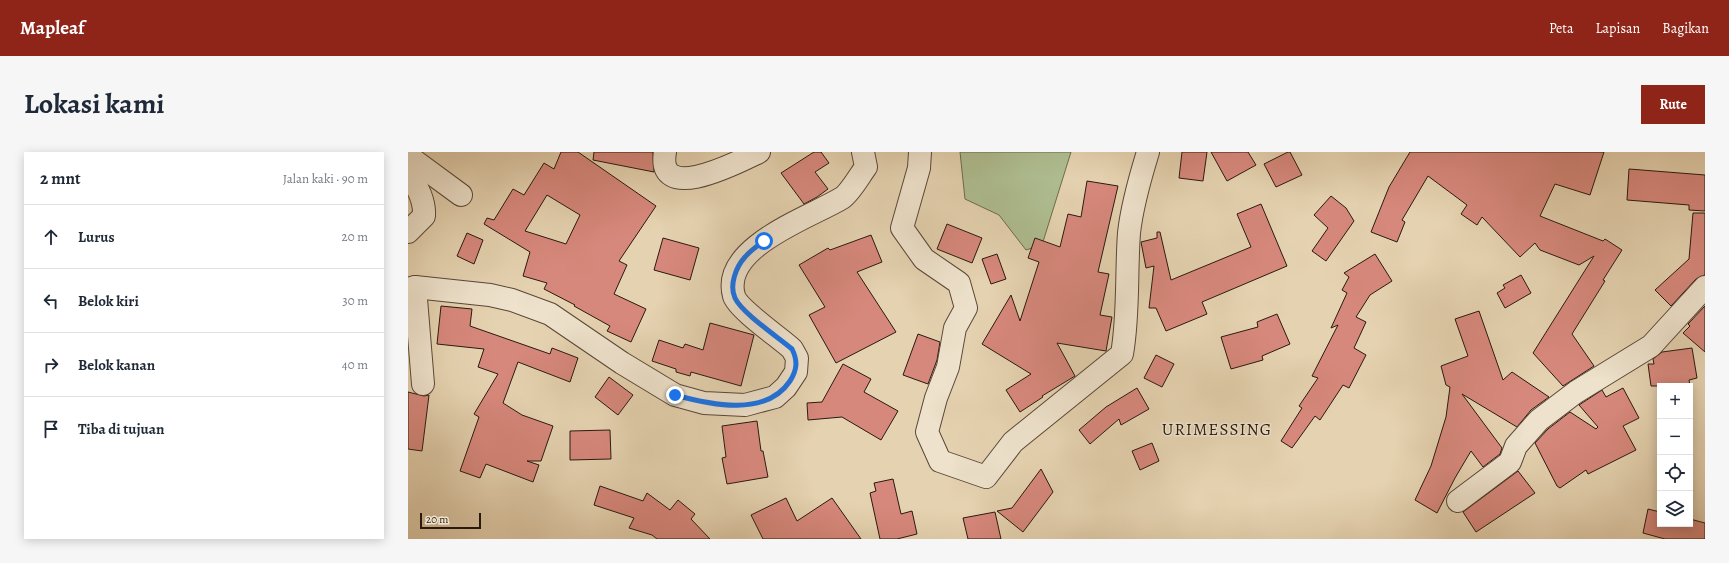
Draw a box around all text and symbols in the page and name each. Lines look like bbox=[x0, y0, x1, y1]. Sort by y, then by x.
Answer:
text: Mapleaf bbox=[20, 15, 85, 41]
text: Peta bbox=[1549, 19, 1573, 38]
text: Lapisan bbox=[1595, 19, 1640, 38]
text: Bagikan bbox=[1662, 19, 1709, 38]
text: Lokasi kami bbox=[24, 85, 165, 123]
button: Rute bbox=[1641, 85, 1705, 124]
text: 2 mnt bbox=[40, 167, 81, 190]
text: Jalan kaki · 90 m bbox=[283, 170, 368, 187]
icon: ahead bbox=[40, 226, 62, 248]
text: Lurus bbox=[78, 227, 115, 247]
text: 20 m bbox=[342, 228, 368, 245]
route start bbox=[755, 232, 773, 250]
icon: left bbox=[40, 290, 62, 312]
text: Belok kiri bbox=[78, 291, 139, 311]
text: 30 m bbox=[342, 292, 368, 309]
icon: right bbox=[40, 354, 62, 376]
text: Belok kanan bbox=[78, 355, 155, 375]
text: 40 m bbox=[342, 356, 368, 373]
map controls bbox=[1657, 383, 1693, 527]
button: + bbox=[1657, 383, 1693, 419]
route end bbox=[666, 386, 684, 404]
icon: arrive bbox=[40, 418, 62, 440]
district label: URIMESSING bbox=[1162, 418, 1272, 441]
text: Tiba di tujuan bbox=[78, 419, 164, 439]
button: − bbox=[1657, 419, 1693, 455]
button: locate bbox=[1657, 455, 1693, 491]
button: layers bbox=[1657, 491, 1693, 527]
scale bar bbox=[420, 511, 481, 530]
text: 20 m bbox=[426, 512, 448, 527]

